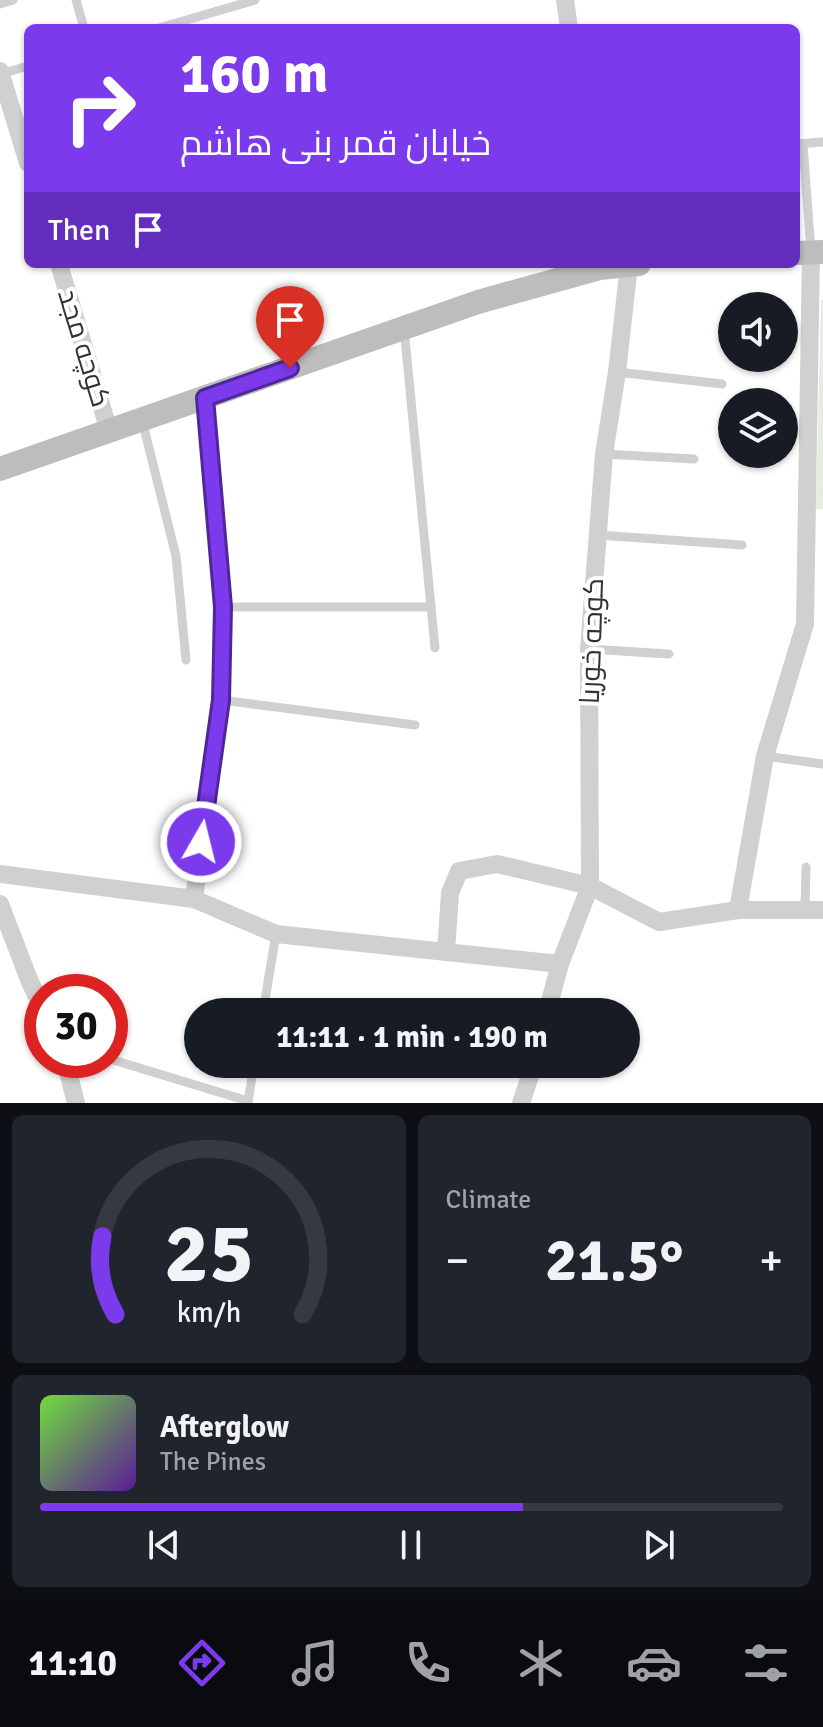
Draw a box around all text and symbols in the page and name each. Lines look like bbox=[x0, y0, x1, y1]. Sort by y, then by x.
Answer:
text: 160 m bbox=[180, 39, 328, 108]
icon: right bbox=[48, 56, 152, 160]
text: خیابان قمر بنی هاشم bbox=[180, 121, 491, 166]
icon: arrive bbox=[126, 208, 170, 252]
text: Then bbox=[48, 212, 110, 249]
street label: کوچه مجد bbox=[49, 285, 118, 411]
pin bbox=[256, 286, 324, 368]
map controls bbox=[718, 292, 798, 468]
button: sound bbox=[718, 292, 798, 372]
icon: arrive bbox=[268, 298, 312, 342]
button: layers bbox=[718, 388, 798, 468]
street label: کوچه خوریا bbox=[573, 577, 612, 705]
position arrow bbox=[159, 800, 243, 884]
speed limit sign: 30 bbox=[24, 974, 128, 1078]
text: 11:11 · 1 min · 190 m bbox=[276, 1019, 548, 1056]
text: Climate bbox=[446, 1184, 531, 1216]
text: 25 bbox=[164, 1203, 254, 1305]
text: 21.5° bbox=[545, 1224, 683, 1298]
text: − bbox=[446, 1234, 469, 1288]
text: + bbox=[759, 1234, 783, 1288]
text: km/h bbox=[176, 1295, 241, 1330]
text: Afterglow bbox=[160, 1409, 289, 1446]
text: The Pines bbox=[160, 1446, 266, 1478]
icon: previous bbox=[142, 1523, 186, 1567]
icon: pause bbox=[389, 1523, 433, 1567]
icon: next bbox=[637, 1523, 681, 1567]
icon: directions bbox=[174, 1635, 230, 1691]
icon: music bbox=[287, 1635, 343, 1691]
icon: phone bbox=[400, 1635, 456, 1691]
icon: climate bbox=[513, 1635, 569, 1691]
icon: car bbox=[626, 1635, 682, 1691]
icon: filters bbox=[738, 1635, 794, 1691]
text: 11:10 bbox=[28, 1641, 117, 1686]

